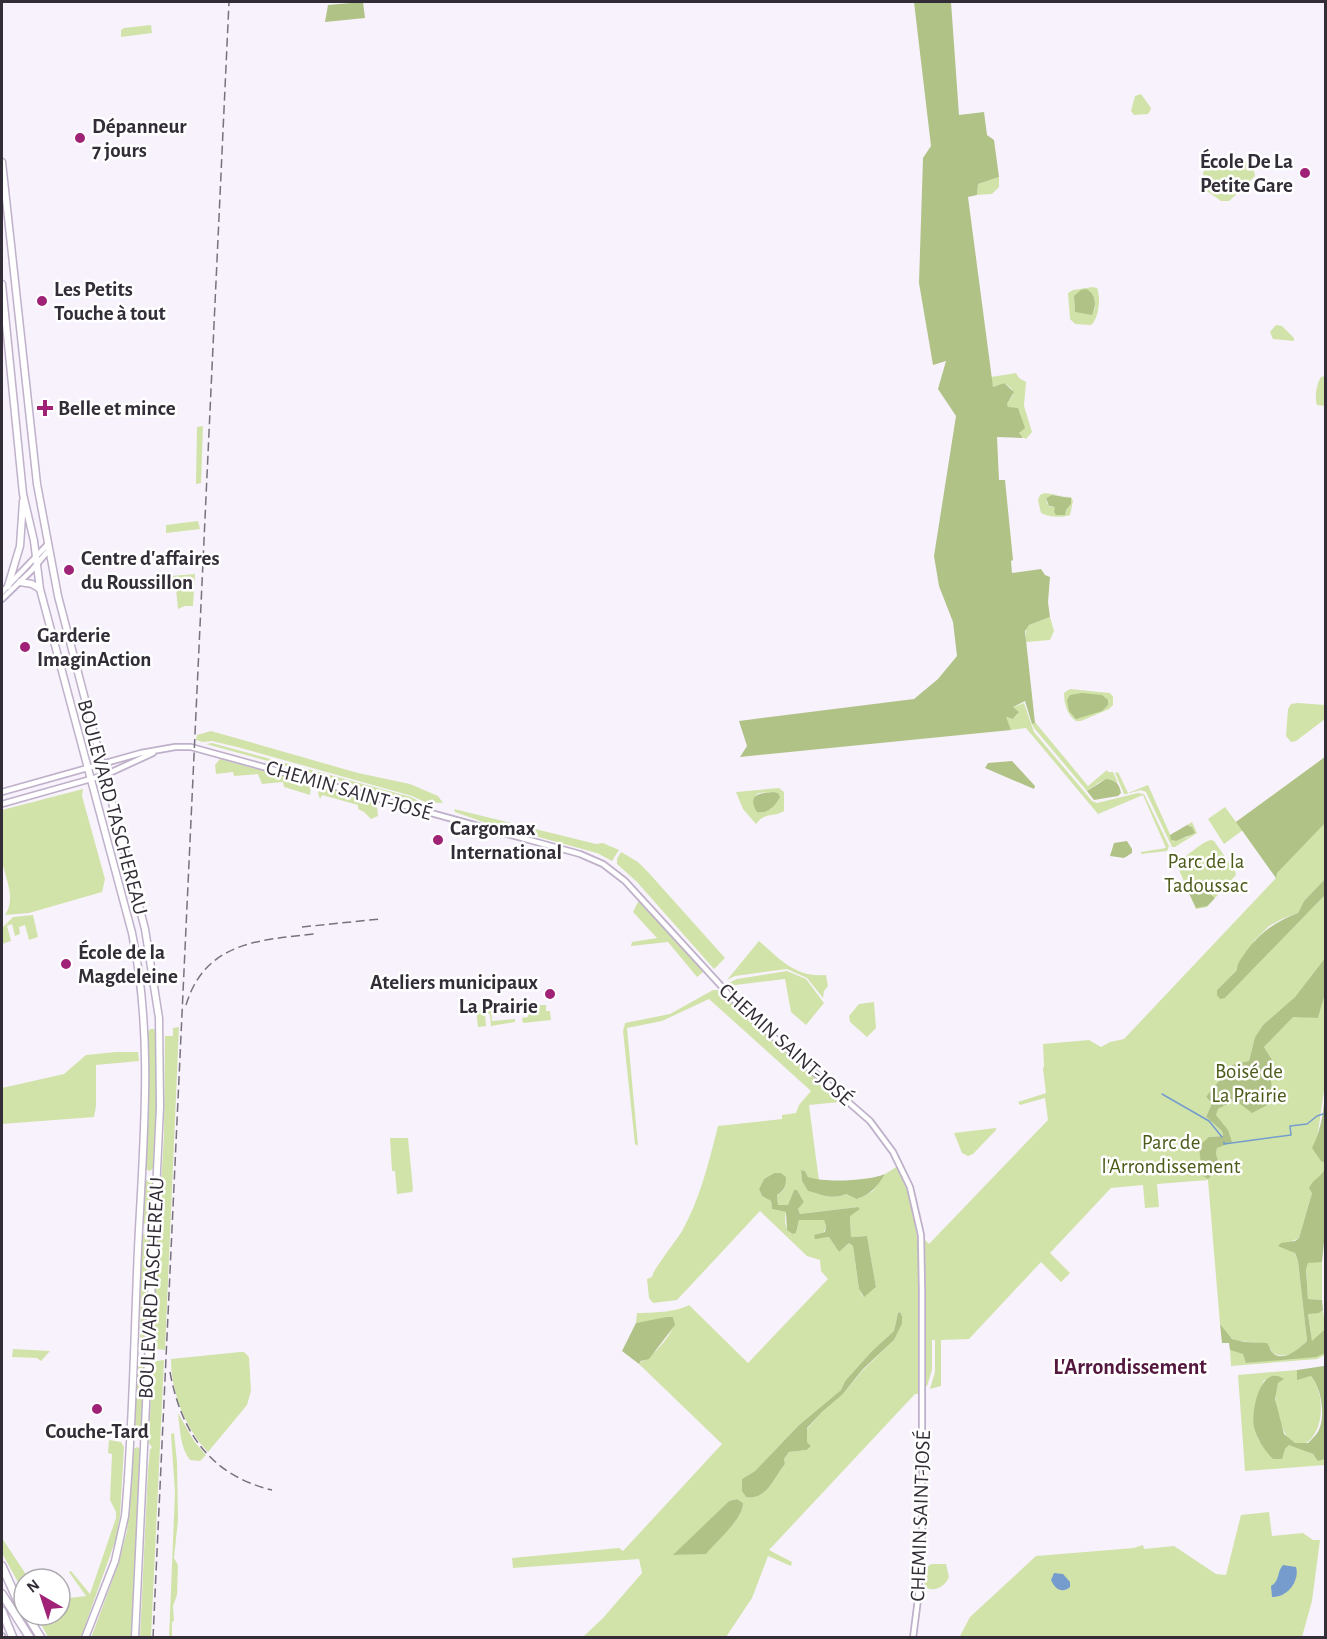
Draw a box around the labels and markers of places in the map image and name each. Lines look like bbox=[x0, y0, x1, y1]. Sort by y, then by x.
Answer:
place label: Dépanneur 7 jours bbox=[92, 116, 187, 161]
marker: Dépanneur 7 jours bbox=[73, 131, 87, 145]
place label: École De La Petite Gare bbox=[1200, 148, 1293, 196]
marker: École De La Petite Gare bbox=[1298, 166, 1312, 180]
place label: Les Petits Touche à tout bbox=[54, 279, 166, 324]
marker: Les Petits Touche à tout bbox=[35, 294, 49, 308]
place label: Belle et mince bbox=[58, 398, 176, 419]
marker: Belle et mince bbox=[36, 399, 54, 417]
place label: Centre d'affaires du Roussillon bbox=[81, 548, 219, 593]
marker: Centre d'affaires du Roussillon bbox=[62, 563, 76, 577]
place label: Garderie ImaginAction bbox=[37, 625, 151, 670]
marker: Garderie ImaginAction bbox=[18, 640, 32, 654]
place label: Cargomax International bbox=[450, 818, 562, 863]
marker: Cargomax International bbox=[431, 833, 445, 847]
place label: École de la Magdeleine bbox=[78, 939, 178, 987]
marker: École de la Magdeleine bbox=[59, 957, 73, 971]
place label: Ateliers municipaux La Prairie bbox=[370, 972, 538, 1017]
marker: Ateliers municipaux La Prairie bbox=[543, 987, 557, 1001]
marker: Couche-Tard bbox=[90, 1402, 104, 1416]
place label: Couche-Tard bbox=[45, 1421, 149, 1442]

